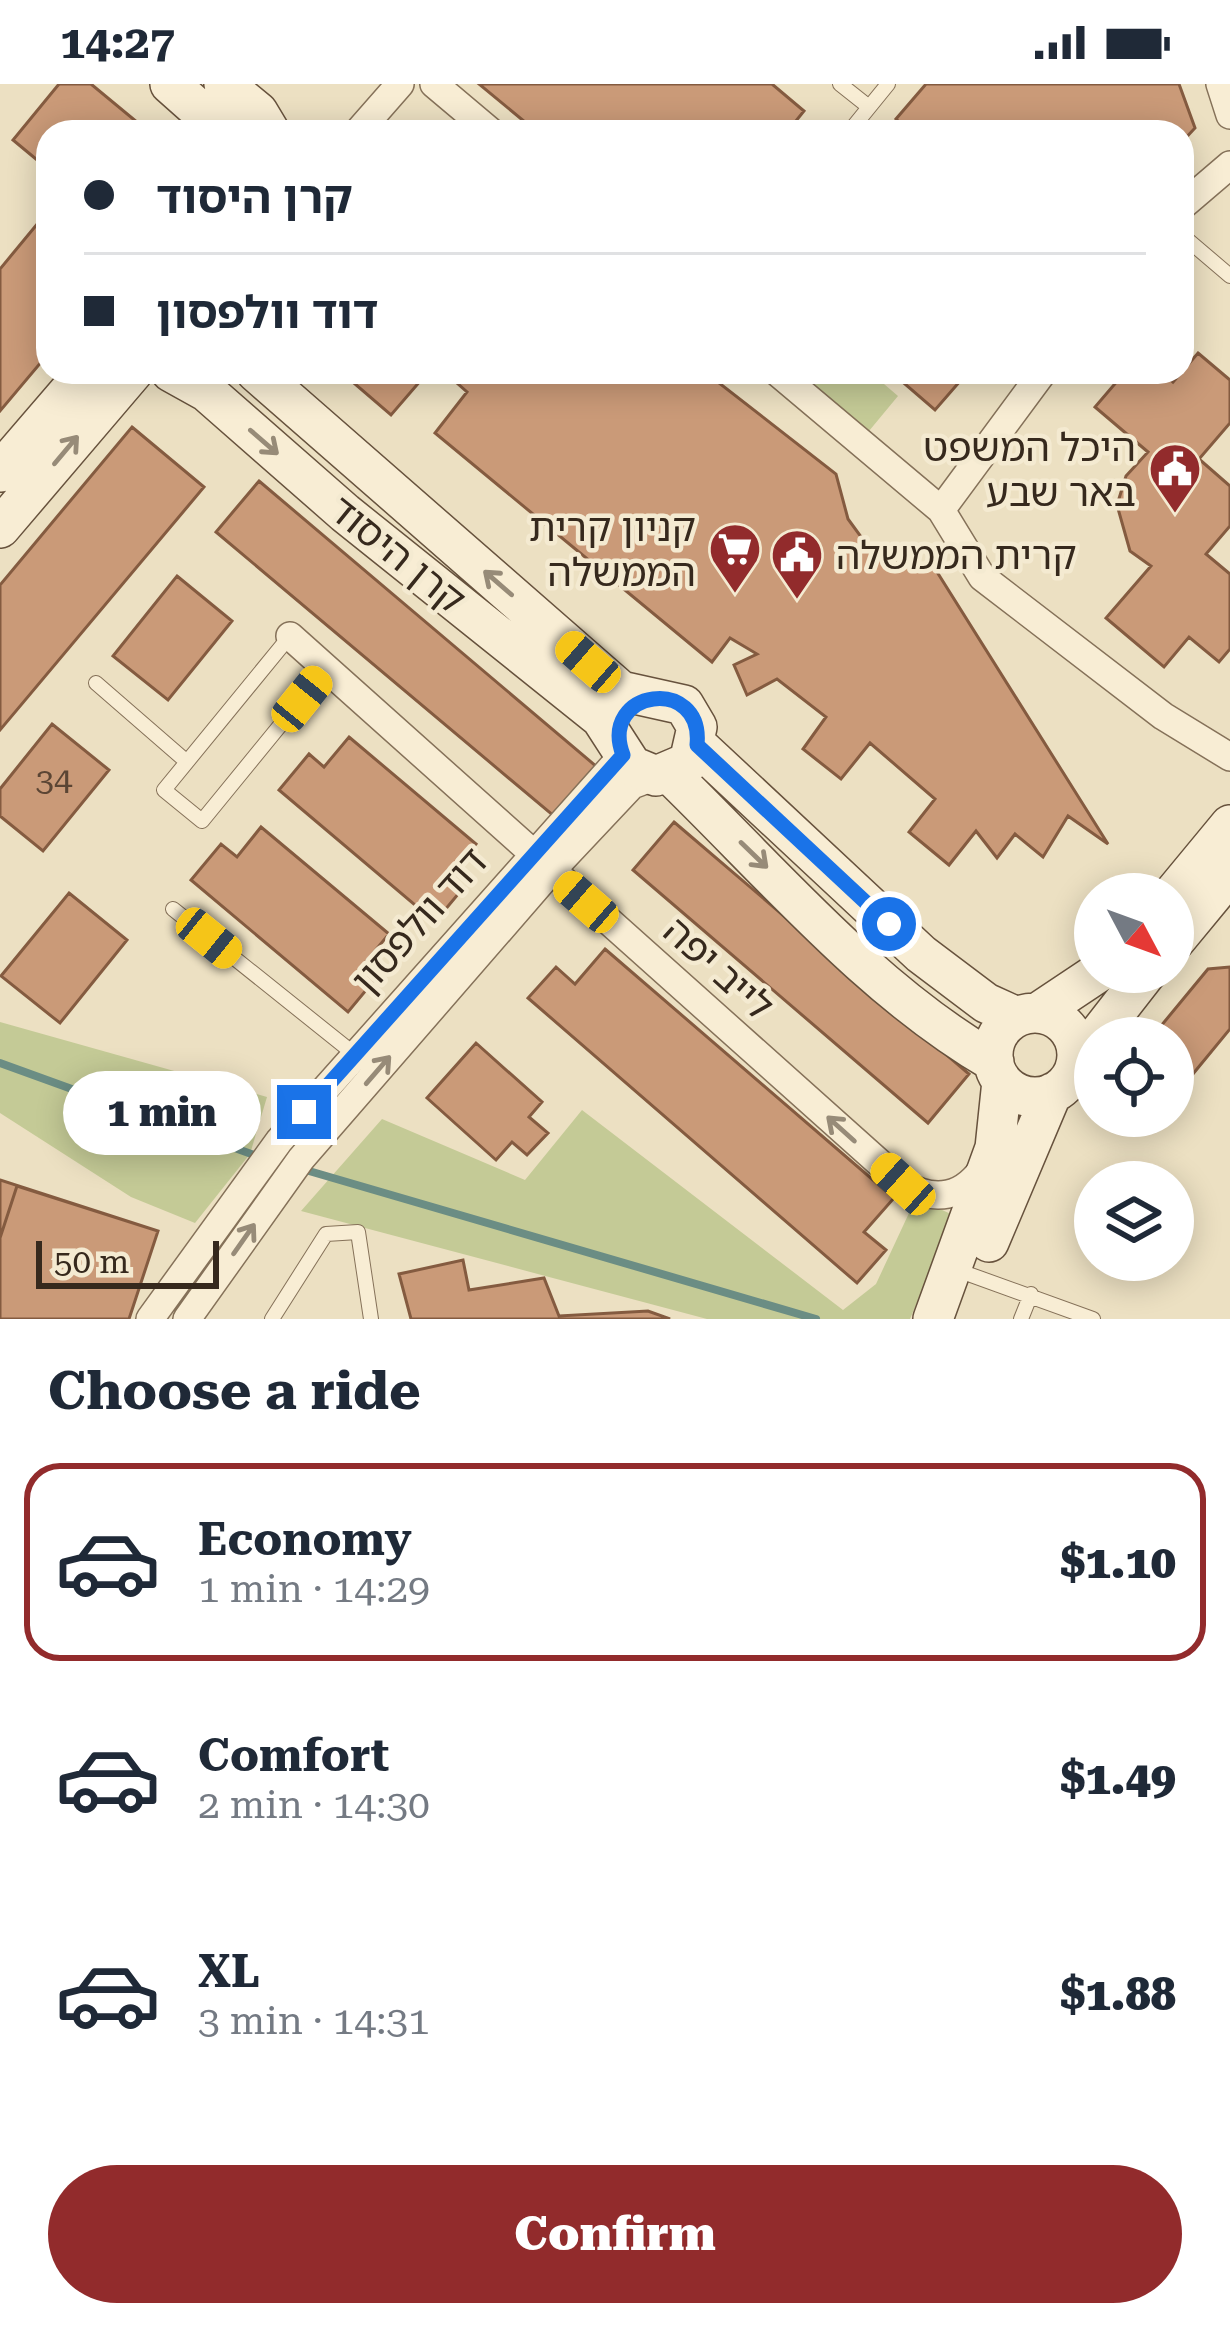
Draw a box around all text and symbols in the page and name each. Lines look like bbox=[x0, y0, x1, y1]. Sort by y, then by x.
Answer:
text: 14:27 bbox=[60, 16, 175, 69]
text: קרן היסוד bbox=[156, 171, 353, 224]
text: דוד וולפסון bbox=[156, 286, 378, 339]
place label: היכל המשפט באר שבע bbox=[923, 425, 1136, 516]
one-way arrow bbox=[248, 428, 279, 455]
one-way arrow bbox=[52, 435, 80, 466]
public building icon: היכל המשפט באר שבע bbox=[1147, 441, 1203, 515]
street label: קרן היסוד bbox=[320, 486, 474, 623]
place label: קניון קרית הממשלה bbox=[529, 505, 696, 596]
supermarket icon: קניון קרית הממשלה bbox=[707, 521, 763, 595]
public building icon: קרית הממשלה bbox=[769, 527, 825, 601]
place label: קרית הממשלה bbox=[836, 533, 1077, 579]
one-way arrow bbox=[483, 570, 514, 597]
car bbox=[549, 625, 627, 699]
car bbox=[265, 660, 339, 738]
house number: 34 bbox=[36, 760, 73, 799]
street label: דוד וולפסון bbox=[342, 838, 497, 1003]
one-way arrow bbox=[739, 840, 768, 869]
car bbox=[547, 865, 625, 939]
north arrow bbox=[1074, 873, 1194, 993]
map controls bbox=[1074, 873, 1194, 1281]
route start bbox=[862, 897, 916, 951]
car bbox=[170, 901, 248, 975]
street label: לייב יפה bbox=[654, 908, 783, 1030]
button: locate bbox=[1074, 1017, 1194, 1137]
one-way arrow bbox=[364, 1055, 391, 1086]
callout: 1 min bbox=[64, 1070, 262, 1154]
route end bbox=[277, 1085, 331, 1139]
text: 1 min bbox=[107, 1090, 217, 1136]
one-way arrow bbox=[826, 1116, 856, 1143]
car bbox=[864, 1147, 942, 1221]
button: layers bbox=[1074, 1161, 1194, 1281]
one-way arrow bbox=[231, 1223, 256, 1256]
scale bar bbox=[36, 1235, 219, 1288]
text: 50 m bbox=[54, 1242, 129, 1281]
text: Choose a ride bbox=[48, 1359, 421, 1422]
icon: car bbox=[54, 1508, 162, 1616]
text: Economy bbox=[198, 1513, 412, 1566]
text: $1.10 bbox=[1060, 1536, 1176, 1589]
text: 1 min · 14:29 bbox=[198, 1566, 430, 1612]
icon: car bbox=[54, 1724, 162, 1832]
text: Comfort bbox=[198, 1729, 389, 1782]
text: $1.49 bbox=[1060, 1752, 1176, 1805]
text: 2 min · 14:30 bbox=[198, 1782, 430, 1828]
icon: car bbox=[54, 1940, 162, 2048]
text: XL bbox=[198, 1945, 260, 1998]
text: $1.88 bbox=[1060, 1968, 1176, 2021]
text: 3 min · 14:31 bbox=[198, 1998, 430, 2044]
button: Confirm bbox=[48, 2165, 1182, 2303]

